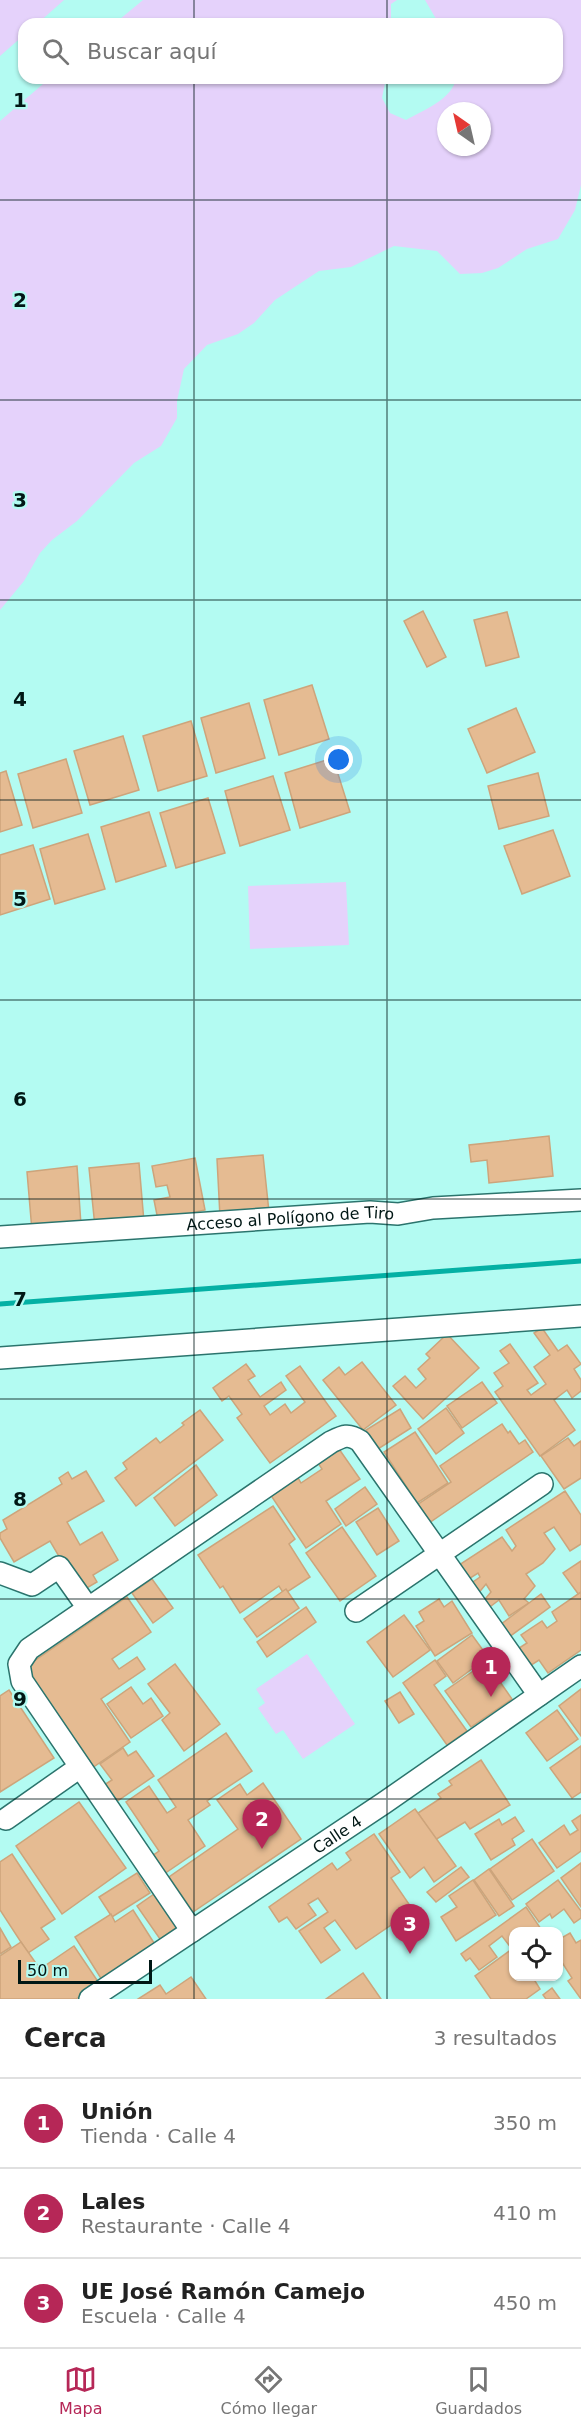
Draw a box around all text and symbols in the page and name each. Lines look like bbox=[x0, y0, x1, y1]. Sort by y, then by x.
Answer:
search box bbox=[18, 18, 563, 84]
icon: search bbox=[39, 35, 72, 68]
text: Buscar aquí bbox=[87, 39, 217, 64]
text: 1 bbox=[13, 88, 27, 112]
north arrow bbox=[437, 102, 491, 156]
text: 2 bbox=[13, 288, 27, 312]
text: 3 bbox=[13, 488, 27, 512]
text: 4 bbox=[13, 687, 27, 711]
your location bbox=[324, 745, 353, 774]
text: 5 bbox=[13, 887, 27, 911]
text: 6 bbox=[13, 1087, 27, 1111]
street label: Acceso al Polígono de Tiro bbox=[186, 1203, 395, 1234]
text: 7 bbox=[13, 1287, 27, 1311]
text: 8 bbox=[13, 1487, 27, 1511]
pin: 1 bbox=[472, 1648, 510, 1697]
text: 9 bbox=[13, 1687, 27, 1711]
pin: 2 bbox=[242, 1800, 282, 1849]
street label: Calle 4 bbox=[309, 1812, 366, 1858]
pin: 3 bbox=[390, 1904, 430, 1954]
map controls bbox=[509, 1927, 563, 1981]
button: locate bbox=[509, 1927, 563, 1981]
scale bar bbox=[18, 1957, 152, 1984]
text: 50 m bbox=[27, 1961, 68, 1980]
text: Cerca bbox=[24, 2023, 107, 2053]
text: 3 resultados bbox=[434, 2026, 557, 2050]
text: Unión bbox=[81, 2099, 153, 2124]
text: 1 bbox=[37, 2111, 50, 2135]
text: 350 m bbox=[493, 2111, 557, 2135]
text: Tienda · Calle 4 bbox=[81, 2124, 236, 2148]
text: Lales bbox=[81, 2189, 145, 2214]
text: 2 bbox=[37, 2201, 50, 2225]
text: 410 m bbox=[493, 2201, 557, 2225]
text: Restaurante · Calle 4 bbox=[81, 2214, 291, 2238]
text: UE José Ramón Camejo bbox=[81, 2279, 365, 2304]
text: 3 bbox=[37, 2291, 50, 2315]
text: 450 m bbox=[493, 2291, 557, 2315]
text: Escuela · Calle 4 bbox=[81, 2304, 246, 2328]
tab: Mapa bbox=[59, 2363, 103, 2418]
tab: Cómo llegar bbox=[220, 2363, 317, 2418]
tab: Guardados bbox=[435, 2363, 522, 2418]

